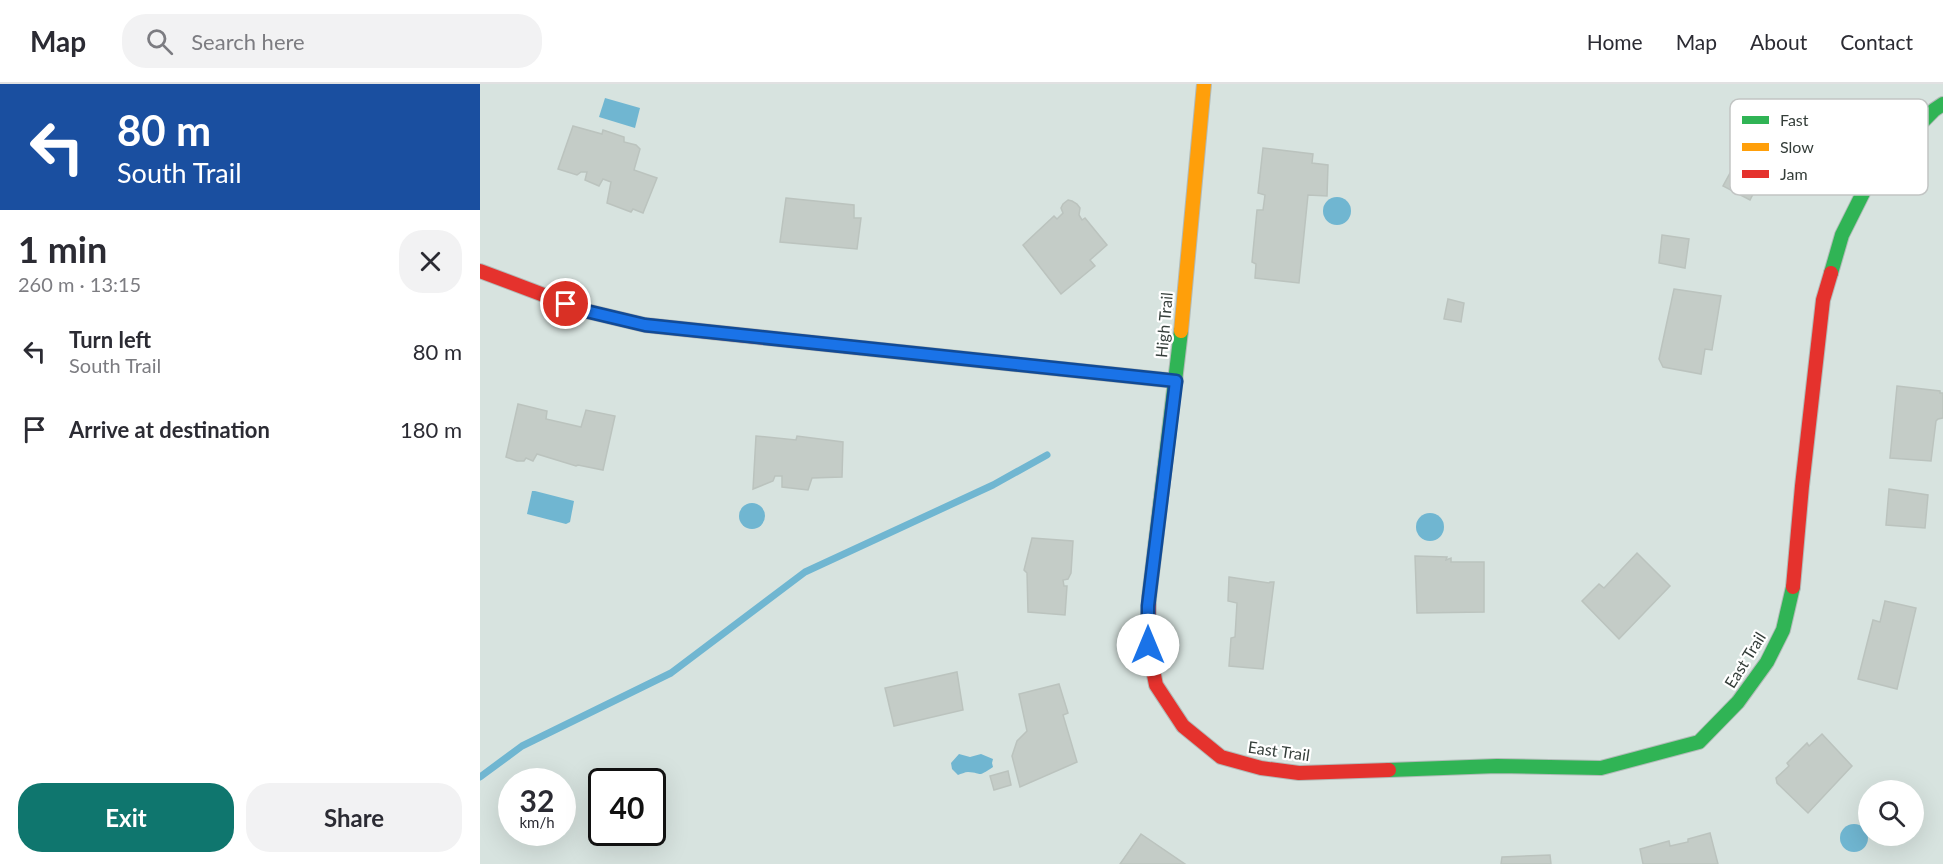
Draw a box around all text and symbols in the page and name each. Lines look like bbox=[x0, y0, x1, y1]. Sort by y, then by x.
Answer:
search box bbox=[122, 14, 542, 68]
text: Map bbox=[30, 24, 86, 58]
icon: search bbox=[143, 25, 176, 58]
text: Search here bbox=[191, 28, 305, 55]
text: Home bbox=[1587, 29, 1643, 54]
text: Map bbox=[1676, 29, 1717, 54]
text: About bbox=[1750, 29, 1807, 54]
text: Contact bbox=[1840, 29, 1913, 54]
legend bbox=[1730, 99, 1928, 195]
text: 80 m bbox=[117, 105, 211, 155]
icon: left bbox=[18, 108, 96, 186]
text: Fast bbox=[1780, 110, 1809, 129]
text: Slow bbox=[1780, 137, 1814, 156]
text: South Trail bbox=[117, 156, 242, 189]
text: Jam bbox=[1780, 164, 1808, 183]
text: 1 min bbox=[18, 227, 107, 271]
button: close bbox=[399, 230, 462, 293]
text: 260 m · 13:15 bbox=[18, 272, 141, 296]
pin bbox=[540, 278, 591, 329]
icon: arrive bbox=[549, 287, 582, 320]
street label: High Trail bbox=[1151, 291, 1176, 359]
text: Turn left bbox=[69, 326, 151, 353]
icon: left bbox=[18, 335, 51, 368]
text: 80 m bbox=[413, 338, 462, 365]
text: South Trail bbox=[69, 353, 161, 377]
icon: arrive bbox=[18, 413, 51, 446]
text: Arrive at destination bbox=[69, 416, 270, 443]
text: 180 m bbox=[400, 416, 462, 443]
position arrow bbox=[1116, 613, 1180, 677]
street label: East Trail bbox=[1720, 628, 1769, 691]
street label: East Trail bbox=[1247, 737, 1311, 764]
speed limit sign: 40 bbox=[588, 768, 666, 846]
map controls bbox=[1858, 780, 1924, 846]
button: search bbox=[1858, 780, 1924, 846]
text: 32 bbox=[520, 782, 554, 818]
button: Exit bbox=[18, 783, 234, 852]
button: Share bbox=[246, 783, 462, 852]
text: km/h bbox=[519, 813, 555, 831]

